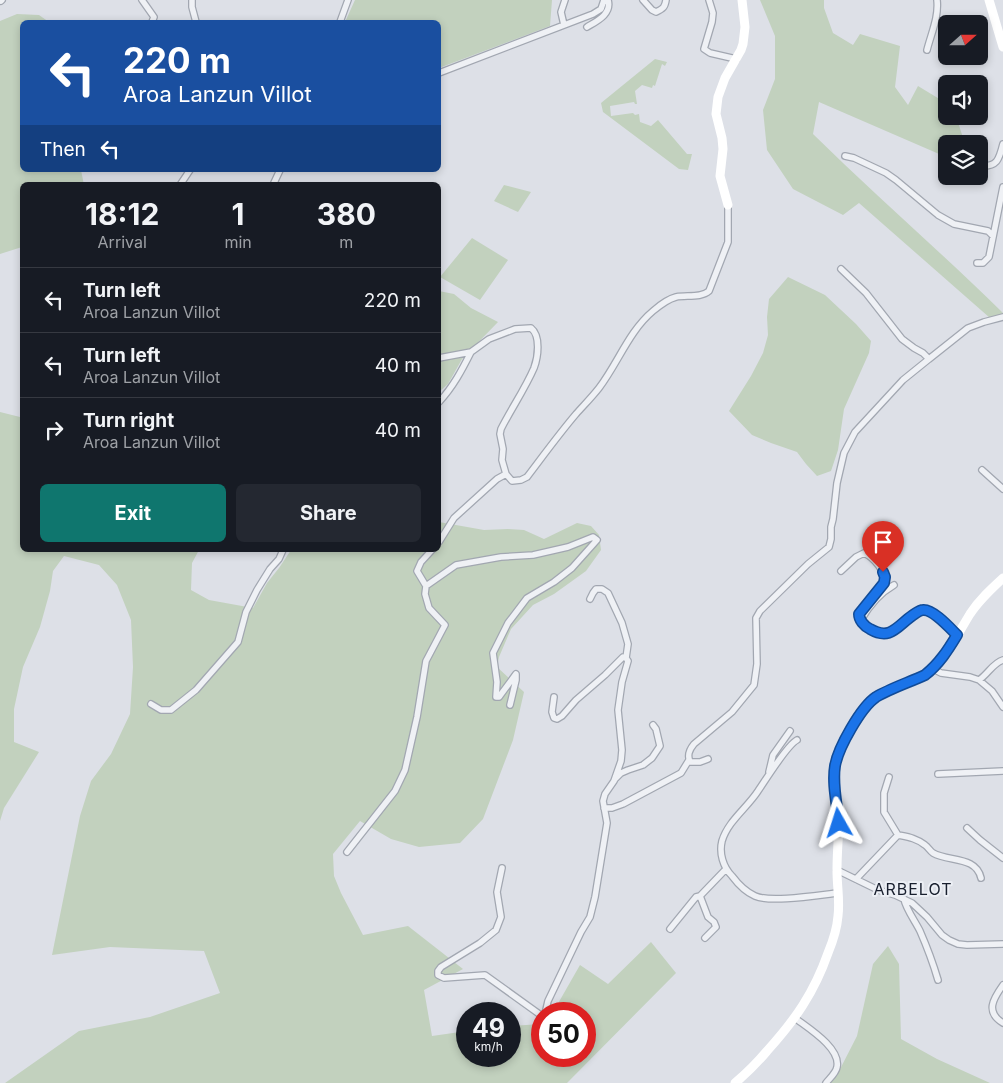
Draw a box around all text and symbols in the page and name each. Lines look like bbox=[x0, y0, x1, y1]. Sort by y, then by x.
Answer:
north arrow bbox=[938, 15, 988, 65]
map controls bbox=[938, 15, 988, 185]
text: 220 m bbox=[123, 39, 231, 81]
icon: left bbox=[40, 40, 105, 105]
button: sound bbox=[938, 75, 988, 125]
text: Aroa Lanzun Villot bbox=[123, 81, 312, 107]
icon: left bbox=[96, 135, 124, 163]
button: layers bbox=[938, 135, 988, 185]
text: Then bbox=[40, 138, 86, 161]
text: 18:12 bbox=[85, 196, 159, 232]
text: 1 bbox=[232, 196, 245, 232]
text: 380 bbox=[317, 196, 376, 232]
text: Arrival bbox=[98, 232, 147, 252]
text: min bbox=[224, 232, 252, 252]
text: m bbox=[339, 232, 353, 252]
text: Turn left bbox=[83, 279, 161, 302]
icon: left bbox=[40, 286, 68, 314]
text: 220 m bbox=[364, 289, 421, 312]
text: Aroa Lanzun Villot bbox=[83, 302, 220, 322]
text: Turn left bbox=[83, 344, 161, 367]
icon: left bbox=[40, 351, 68, 379]
text: 40 m bbox=[375, 354, 421, 377]
text: Aroa Lanzun Villot bbox=[83, 367, 220, 387]
text: Turn right bbox=[83, 409, 174, 432]
icon: right bbox=[40, 416, 68, 444]
text: 40 m bbox=[375, 419, 421, 442]
text: Aroa Lanzun Villot bbox=[83, 432, 220, 452]
button: Exit bbox=[40, 484, 226, 542]
button: Share bbox=[236, 484, 421, 542]
pin bbox=[862, 521, 904, 572]
icon: arrive bbox=[869, 528, 897, 556]
position arrow bbox=[812, 796, 864, 848]
district label: ARBELOT bbox=[873, 879, 953, 899]
speed limit sign: 50 bbox=[531, 1002, 596, 1067]
text: 49 bbox=[472, 1013, 505, 1043]
text: km/h bbox=[474, 1039, 503, 1054]

